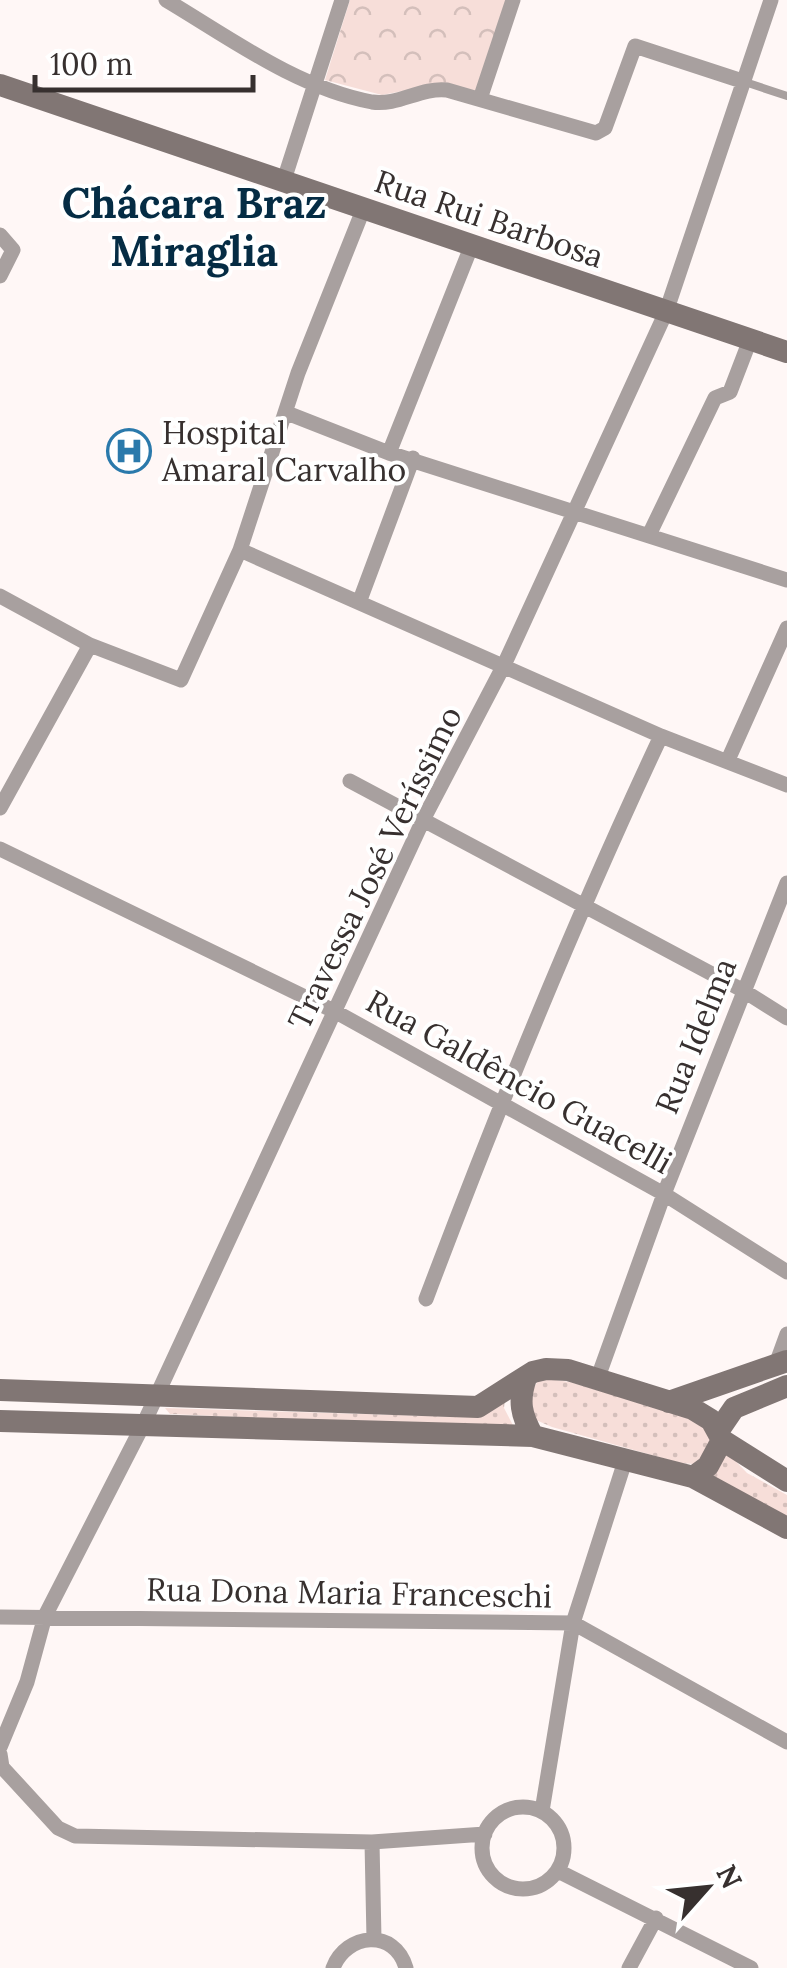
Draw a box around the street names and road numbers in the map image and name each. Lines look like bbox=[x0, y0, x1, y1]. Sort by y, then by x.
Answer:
street label: Rua Rui Barbosa bbox=[369, 160, 609, 277]
street label: Travessa José Veríssimo bbox=[278, 699, 471, 1036]
street label: Rua Idelma bbox=[646, 952, 745, 1120]
street label: Rua Galdêncio Guacelli bbox=[359, 980, 679, 1183]
street label: Rua Dona Maria Franceschi bbox=[146, 1568, 552, 1617]

